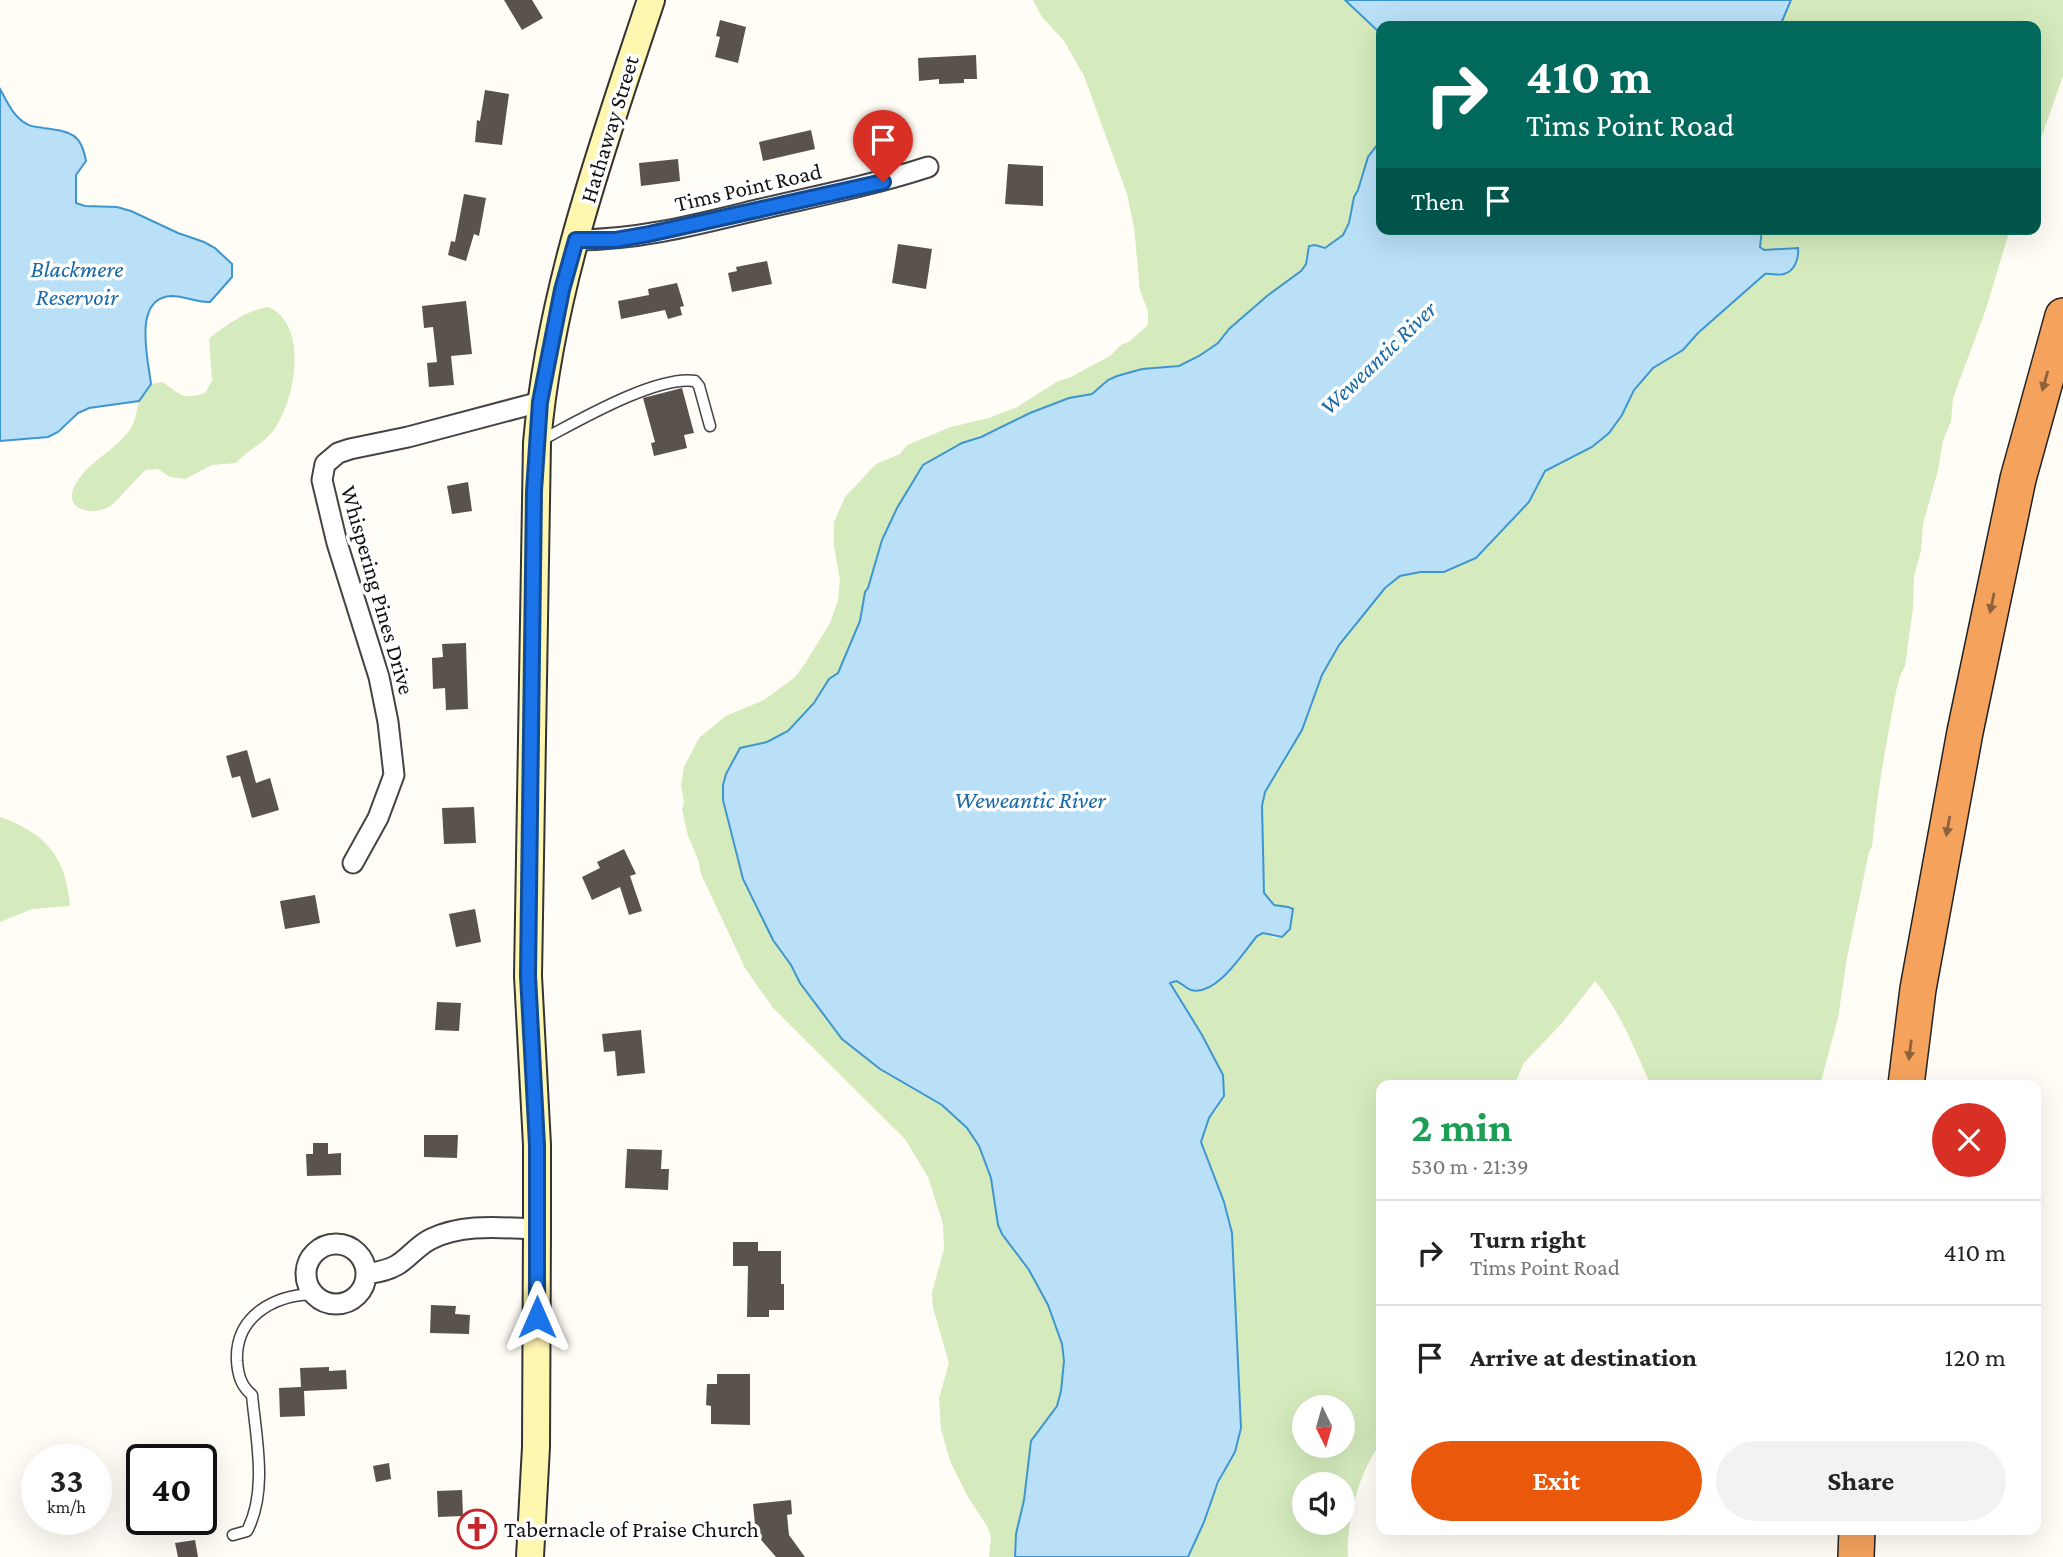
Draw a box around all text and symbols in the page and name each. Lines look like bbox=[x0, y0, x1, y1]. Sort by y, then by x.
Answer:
icon: right bbox=[1411, 49, 1502, 140]
text: 410 m bbox=[1526, 49, 1651, 104]
street label: Hathaway Street bbox=[574, 52, 644, 206]
text: Tims Point Road bbox=[1526, 107, 1734, 143]
pin bbox=[853, 110, 913, 182]
icon: arrive bbox=[864, 121, 902, 159]
street label: Tims Point Road bbox=[672, 157, 824, 217]
icon: arrive bbox=[1479, 182, 1517, 220]
text: Then bbox=[1411, 187, 1465, 216]
water label: Blackmere Reservoir bbox=[31, 255, 123, 310]
water label: Weweantic River bbox=[1314, 295, 1442, 420]
one-way arrow bbox=[2039, 371, 2049, 392]
street label: Whispering Pines Drive bbox=[336, 483, 420, 697]
one-way arrow bbox=[1986, 592, 1997, 614]
water label: Weweantic River bbox=[954, 786, 1106, 813]
one-way arrow bbox=[1942, 815, 1953, 837]
one-way arrow bbox=[1905, 1039, 1916, 1061]
text: 2 min bbox=[1411, 1103, 1512, 1150]
button: close bbox=[1932, 1103, 2006, 1177]
text: 530 m · 21:39 bbox=[1411, 1153, 1529, 1179]
text: Turn right bbox=[1470, 1225, 1586, 1254]
icon: right bbox=[1411, 1234, 1449, 1272]
text: 410 m bbox=[1944, 1238, 2006, 1267]
text: Tims Point Road bbox=[1470, 1254, 1620, 1280]
position arrow bbox=[500, 1280, 574, 1354]
icon: arrive bbox=[1411, 1339, 1449, 1377]
text: Arrive at destination bbox=[1470, 1343, 1697, 1372]
text: 120 m bbox=[1945, 1343, 2006, 1372]
north arrow bbox=[1292, 1395, 1354, 1458]
map controls bbox=[1292, 1395, 1355, 1535]
button: Exit bbox=[1411, 1441, 1702, 1521]
button: Share bbox=[1716, 1441, 2006, 1521]
speed limit sign: 40 bbox=[126, 1444, 217, 1535]
text: 33 bbox=[49, 1461, 84, 1500]
button: sound bbox=[1292, 1472, 1355, 1535]
text: km/h bbox=[47, 1497, 86, 1517]
church icon: Tabernacle of Praise Church bbox=[456, 1508, 498, 1550]
place label: Tabernacle of Praise Church bbox=[504, 1516, 759, 1542]

